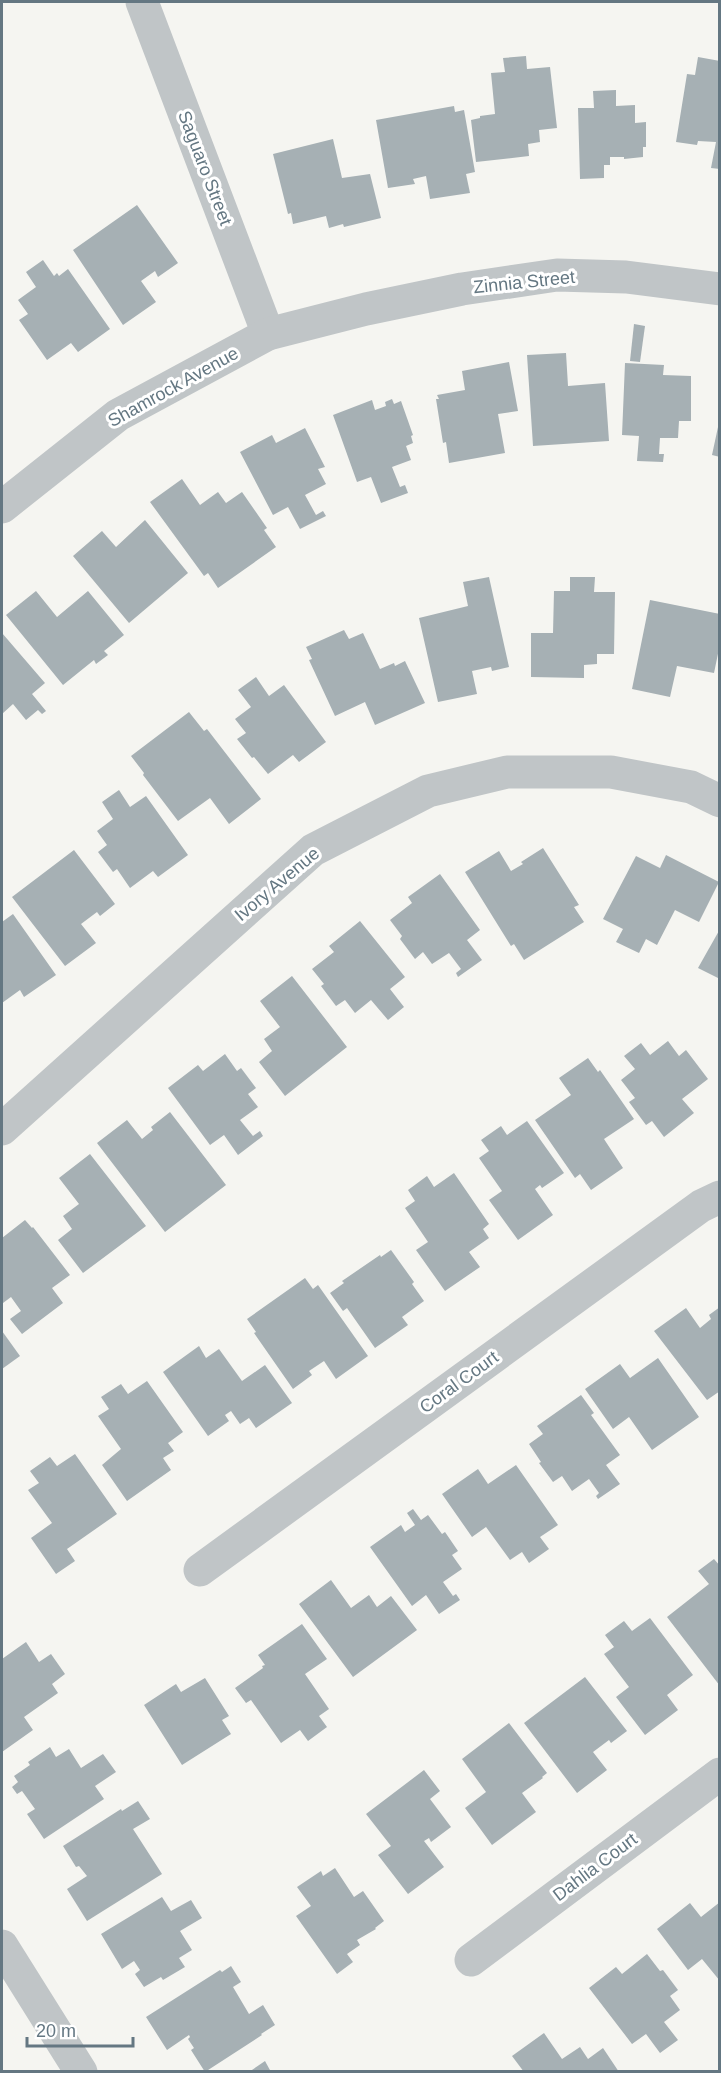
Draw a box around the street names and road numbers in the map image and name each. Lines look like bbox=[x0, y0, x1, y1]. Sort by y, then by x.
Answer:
street label: Saguaro Street bbox=[174, 108, 236, 228]
street label: Zinnia Street bbox=[472, 267, 576, 297]
street label: Shamrock Avenue bbox=[104, 343, 242, 431]
street label: Ivory Avenue bbox=[231, 843, 323, 925]
street label: Coral Court bbox=[416, 1347, 502, 1417]
street label: Dahlia Court bbox=[549, 1829, 641, 1905]

